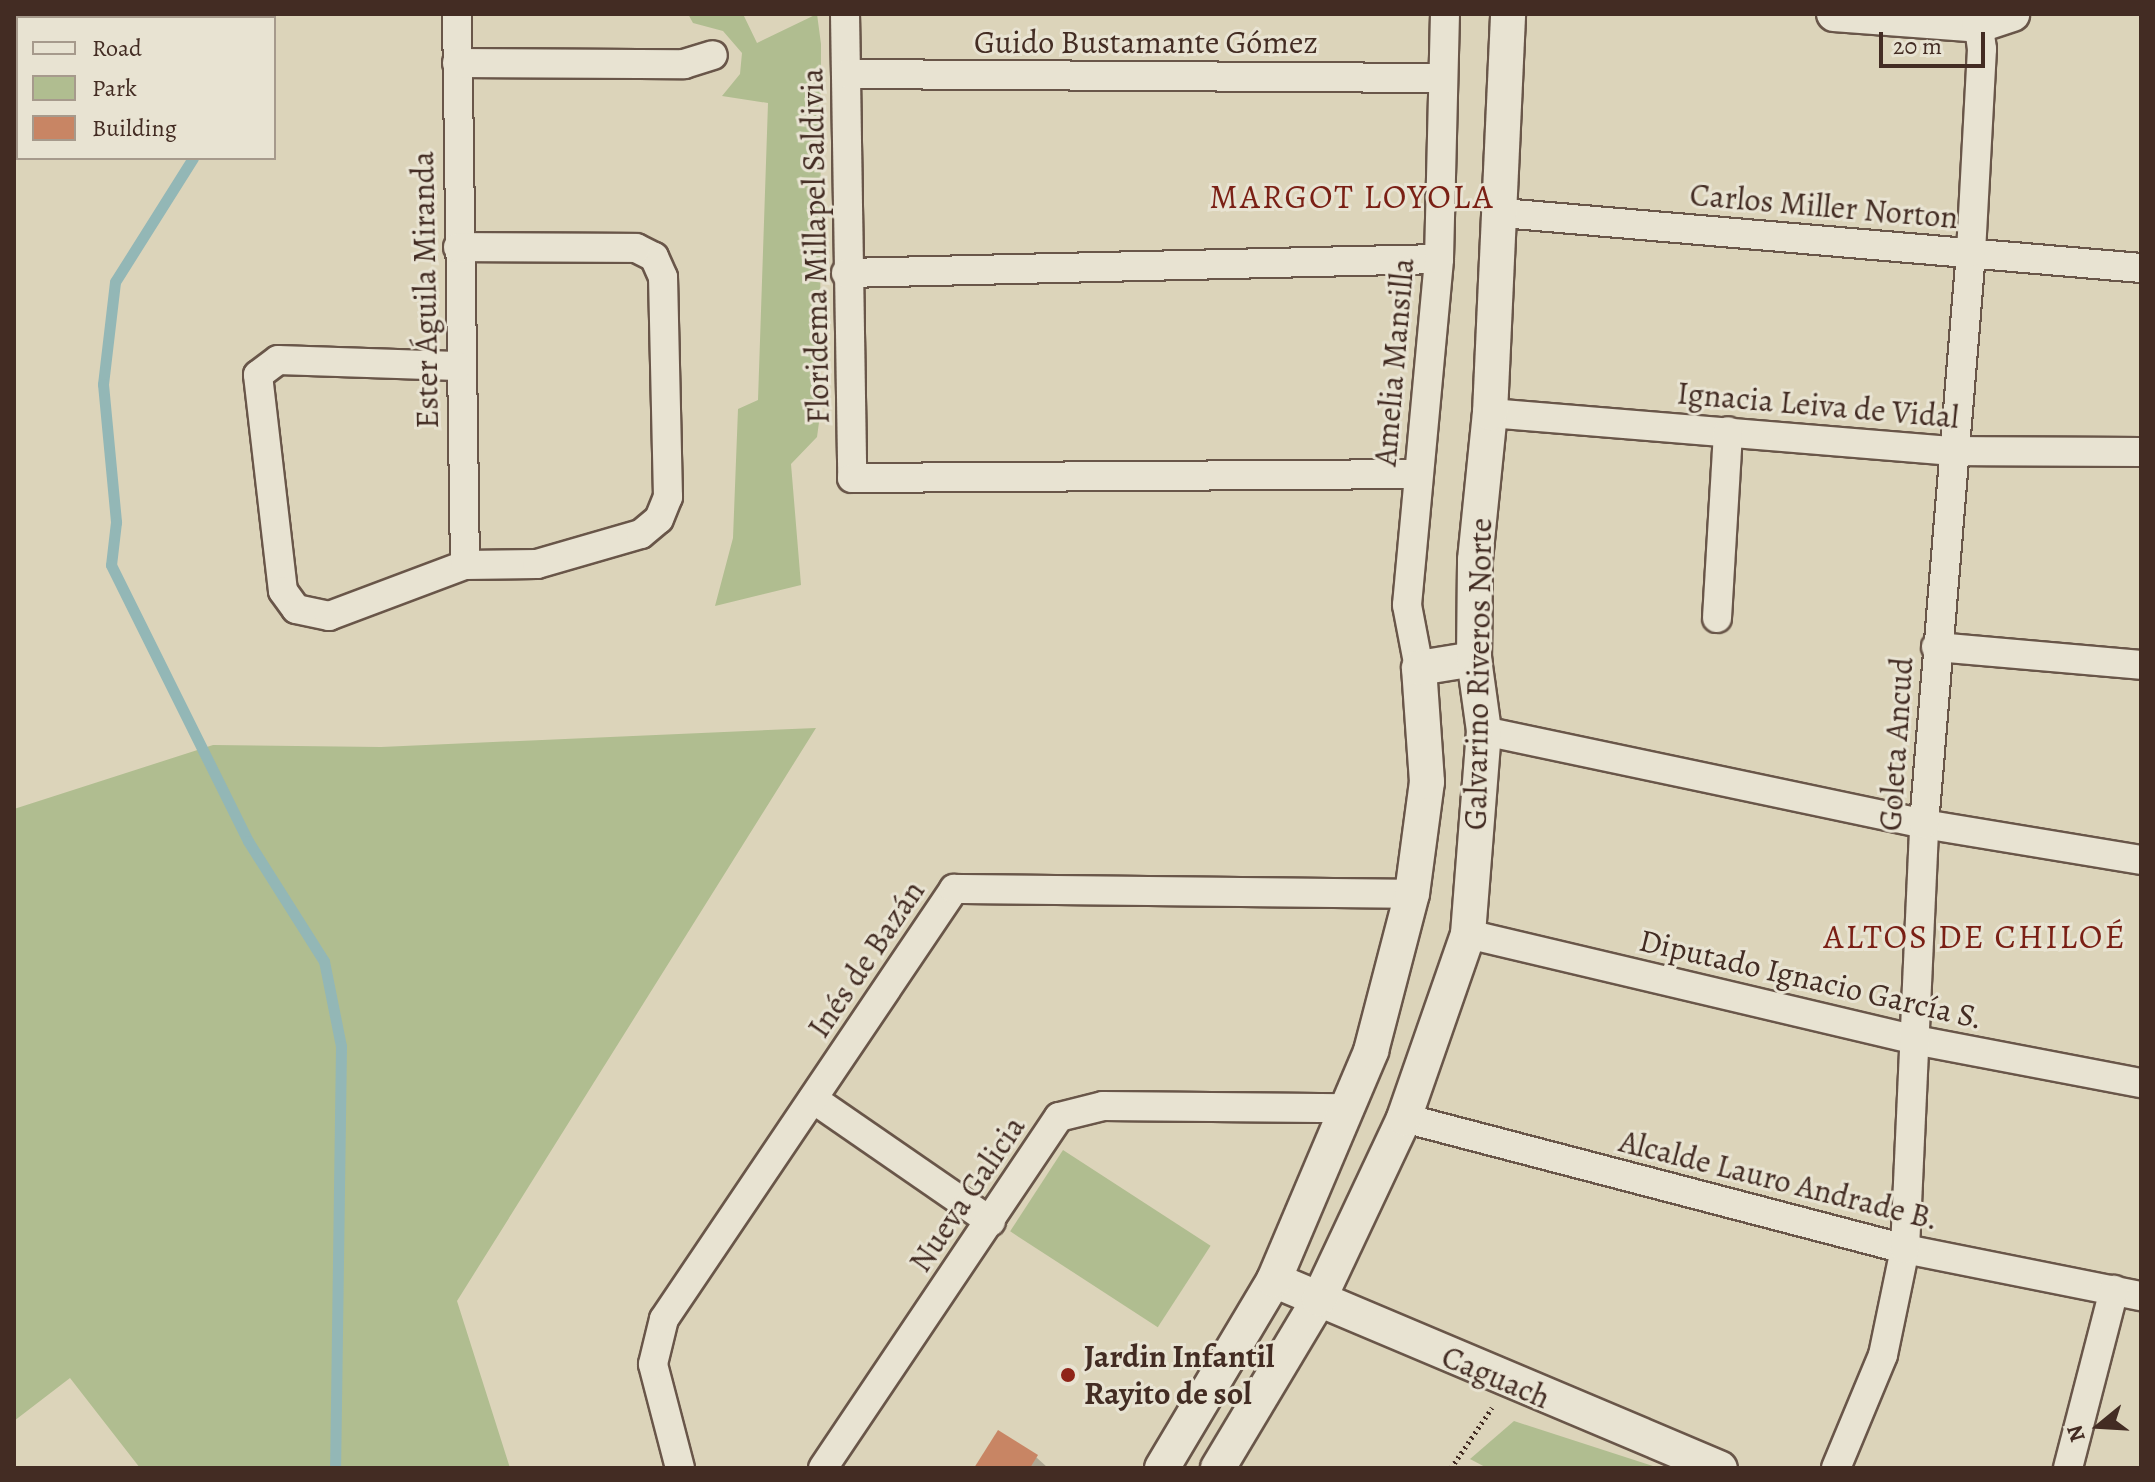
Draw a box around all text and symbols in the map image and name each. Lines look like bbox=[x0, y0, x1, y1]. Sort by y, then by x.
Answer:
legend bbox=[16, 16, 276, 160]
scale bar bbox=[1883, 16, 1989, 66]
street label: Guido Bustamante Gómez bbox=[974, 23, 1318, 61]
text: 20 m bbox=[1893, 30, 1942, 62]
text: Road bbox=[92, 32, 142, 64]
street label: Floridema Millapel Saldivia bbox=[793, 68, 837, 424]
text: Park bbox=[92, 72, 137, 104]
text: Building bbox=[92, 112, 177, 144]
street label: Ester Águila Miranda bbox=[403, 151, 447, 429]
street label: Carlos Miller Norton bbox=[1688, 175, 1960, 237]
district label: MARGOT LOYOLA bbox=[1209, 177, 1495, 217]
street label: Amelia Mansilla bbox=[1366, 256, 1422, 468]
street label: Ignacia Leiva de Vidal bbox=[1675, 374, 1961, 436]
street label: Galvarino Riveros Norte bbox=[1456, 518, 1500, 830]
street label: Goleta Ancud bbox=[1871, 656, 1921, 832]
street label: Inés de Bazán bbox=[799, 873, 933, 1045]
district label: ALTOS DE CHILOÉ bbox=[1824, 917, 2126, 957]
street label: Diputado Ignacio García S. bbox=[1635, 921, 1987, 1037]
street label: Nueva Galicia bbox=[901, 1109, 1033, 1279]
street label: Alcalde Lauro Andrade B. bbox=[1616, 1122, 1942, 1238]
street label: Caguach bbox=[1436, 1337, 1556, 1417]
place label: Jardin Infantil Rayito de sol bbox=[1084, 1338, 1274, 1413]
marker: Jardin Infantil Rayito de sol bbox=[1059, 1366, 1077, 1384]
north arrow bbox=[2059, 1386, 2139, 1466]
text: N bbox=[2059, 1421, 2093, 1446]

